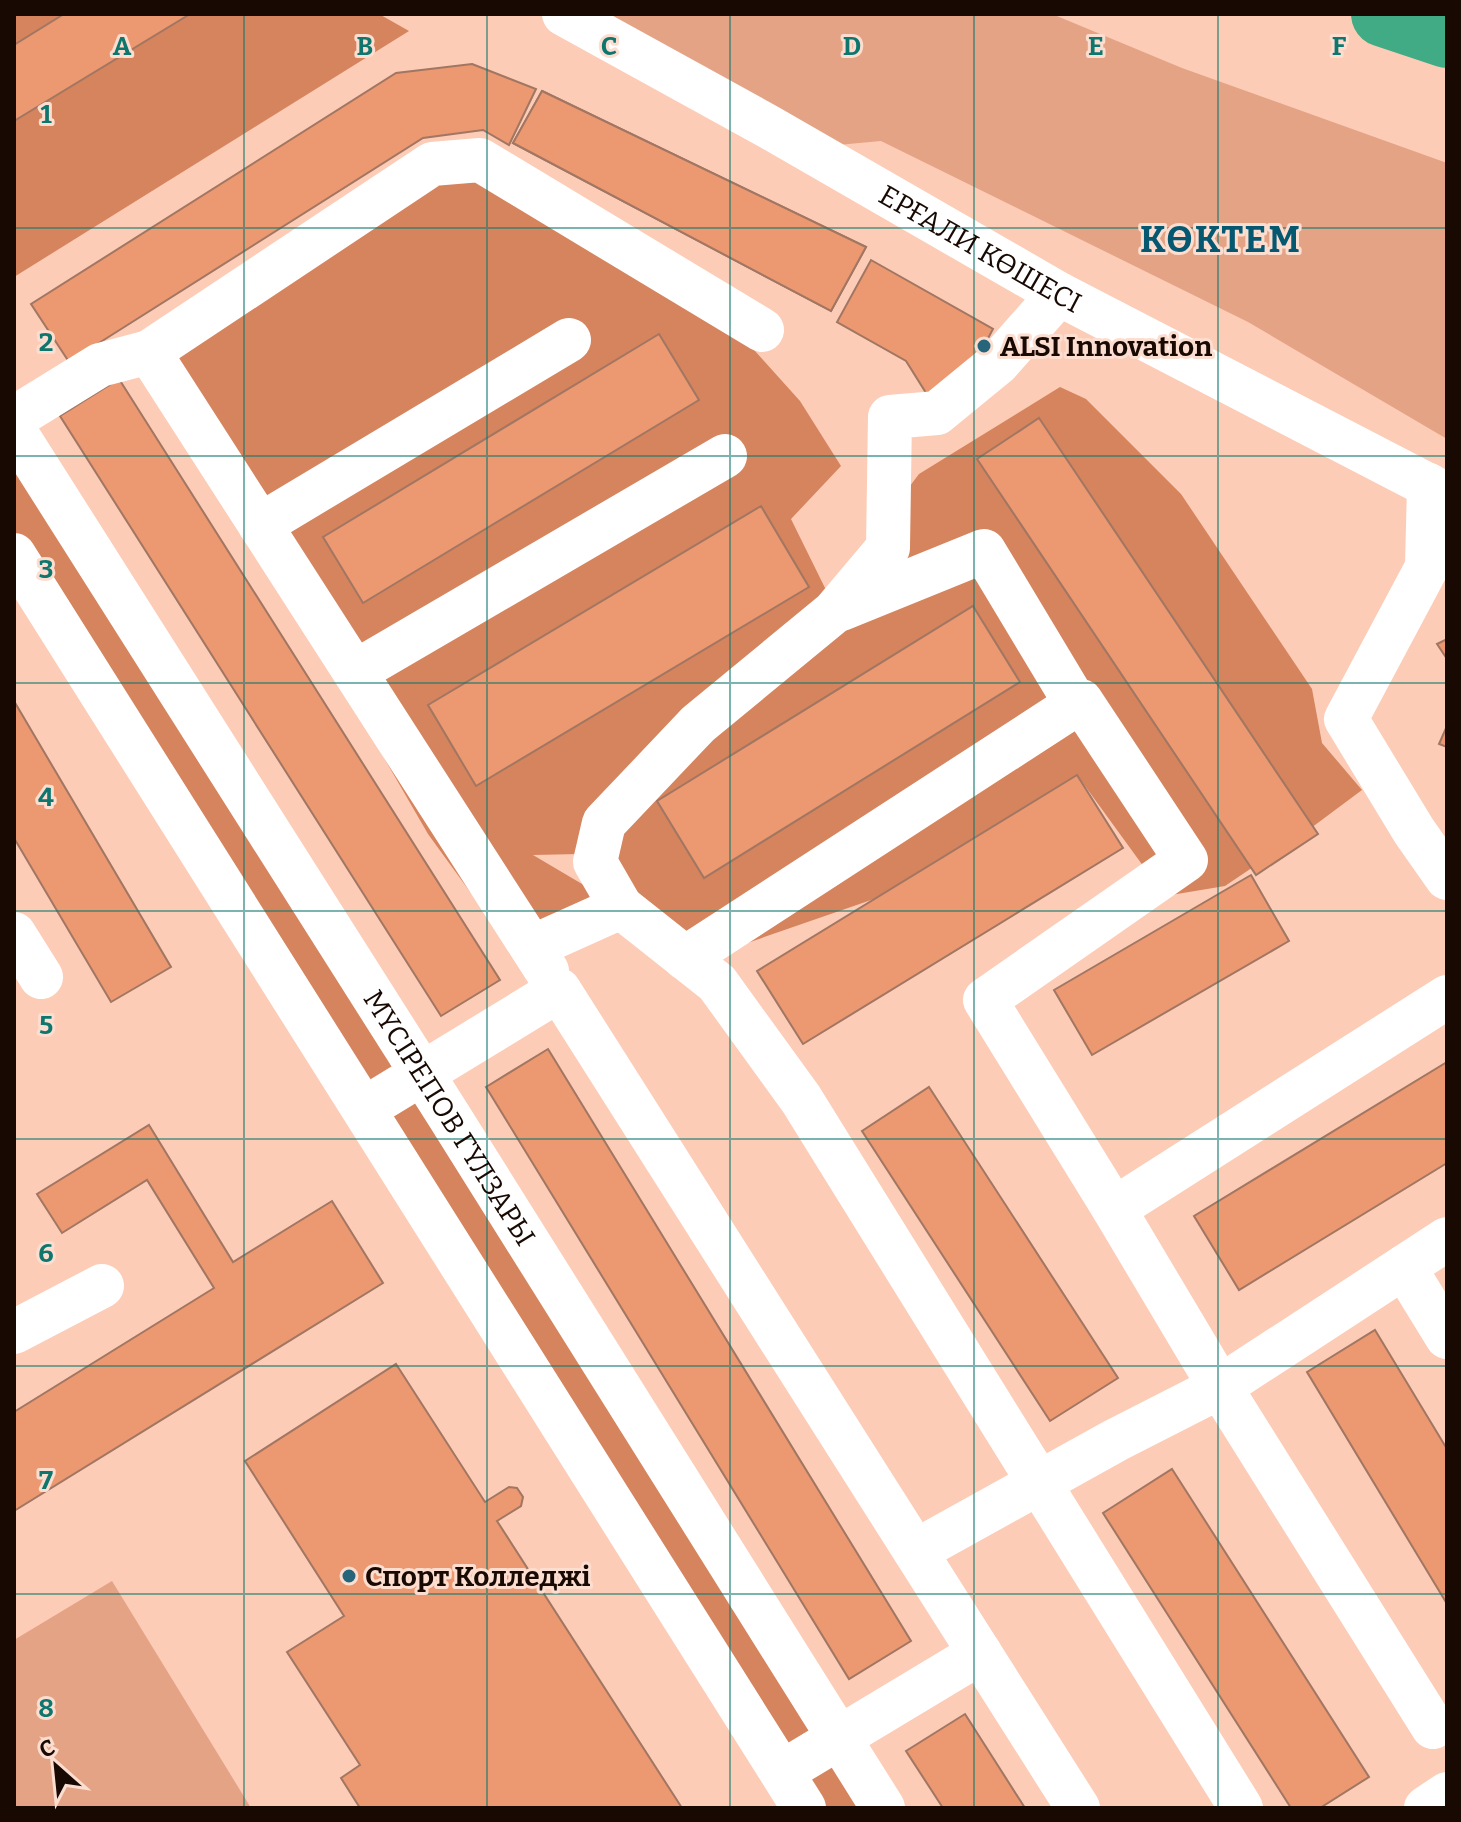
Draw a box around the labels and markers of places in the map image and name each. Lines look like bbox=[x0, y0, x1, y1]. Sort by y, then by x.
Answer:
place label: ALSI Innovation bbox=[1000, 330, 1212, 363]
marker: ALSI Innovation bbox=[975, 337, 993, 355]
place label: Спорт Колледжі bbox=[365, 1560, 590, 1593]
marker: Спорт Колледжі bbox=[340, 1567, 358, 1585]

